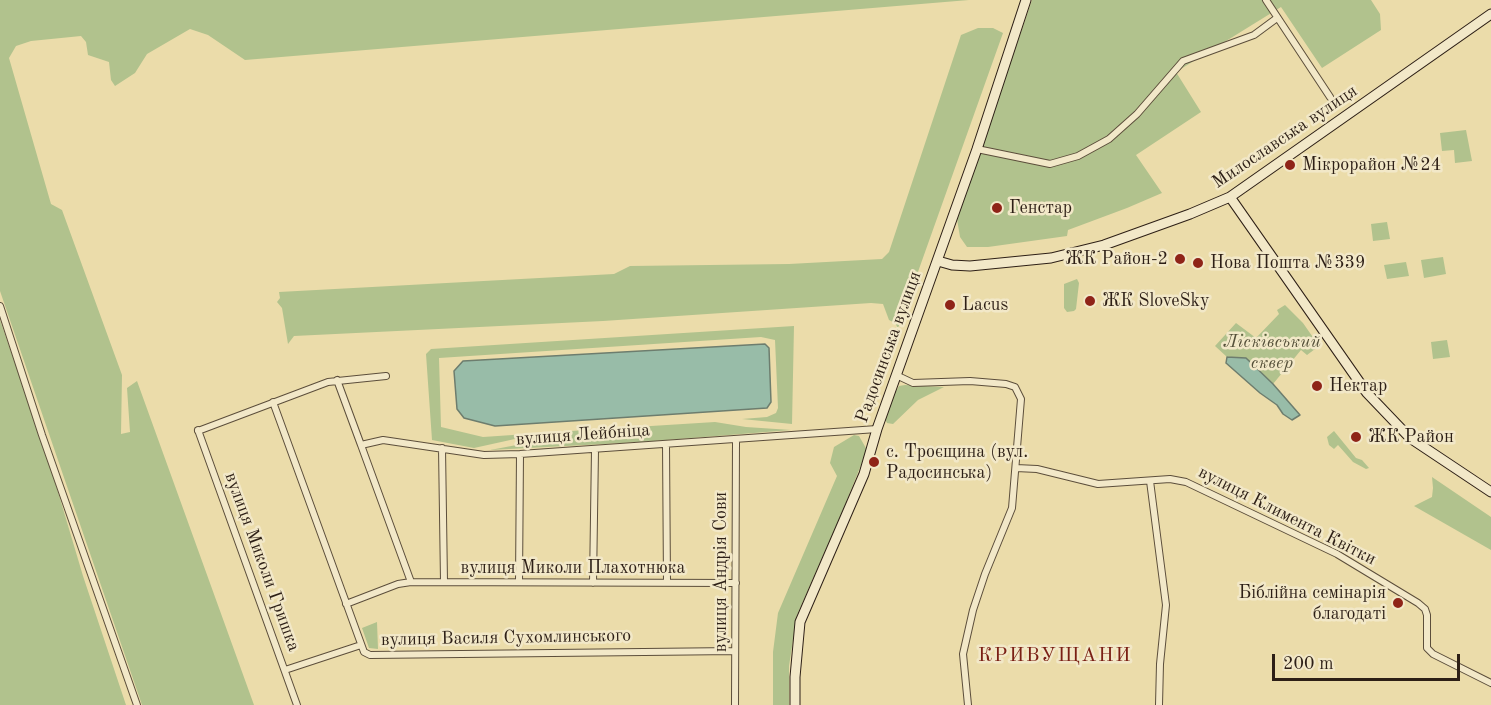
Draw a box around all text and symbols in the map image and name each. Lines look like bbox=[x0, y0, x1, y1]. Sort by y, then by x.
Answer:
street label: Милославська вулиця bbox=[1208, 80, 1362, 194]
place label: Мікрорайон №24 bbox=[1302, 154, 1441, 176]
marker: Мікрорайон №24 bbox=[1283, 158, 1297, 172]
place label: Генстар bbox=[1009, 197, 1072, 219]
marker: Генстар bbox=[990, 201, 1004, 215]
place label: ЖК Район-2 bbox=[1065, 248, 1168, 270]
marker: ЖК Район-2 bbox=[1173, 252, 1187, 266]
place label: Нова Пошта №339 bbox=[1210, 252, 1365, 274]
marker: Нова Пошта №339 bbox=[1191, 256, 1205, 270]
street label: Радосинська вулиця bbox=[852, 268, 926, 426]
place label: ЖК SloveSky bbox=[1102, 290, 1209, 312]
place label: Lacus bbox=[962, 294, 1008, 316]
marker: ЖК SloveSky bbox=[1083, 294, 1097, 308]
marker: Lacus bbox=[943, 298, 957, 312]
park label: Лісківський сквер bbox=[1223, 331, 1321, 374]
place label: Нектар bbox=[1329, 375, 1387, 397]
marker: Нектар bbox=[1310, 379, 1324, 393]
street label: вулиця Лейбніца bbox=[515, 420, 651, 450]
place label: ЖК Район bbox=[1368, 426, 1454, 448]
marker: ЖК Район bbox=[1349, 430, 1363, 444]
place label: с. Троєщина (вул. Радосинська) bbox=[886, 441, 1028, 484]
marker: с. Троєщина (вул. Радосинська) bbox=[867, 455, 881, 469]
street label: вулиця Климента Квітки bbox=[1194, 462, 1380, 570]
street label: вулиця Миколи Гришка bbox=[220, 469, 304, 655]
street label: вулиця Андрія Сови bbox=[710, 492, 732, 652]
street label: вулиця Миколи Плахотнюка bbox=[461, 557, 685, 579]
place label: Біблійна семінарія благодаті bbox=[1238, 582, 1386, 624]
marker: Біблійна семінарія благодаті bbox=[1391, 596, 1405, 610]
street label: вулиця Василя Сухомлинського bbox=[381, 625, 631, 651]
scale bar bbox=[1275, 642, 1462, 680]
district label: КРИВУЩАНИ bbox=[978, 644, 1132, 668]
text: 200 m bbox=[1283, 655, 1334, 673]

